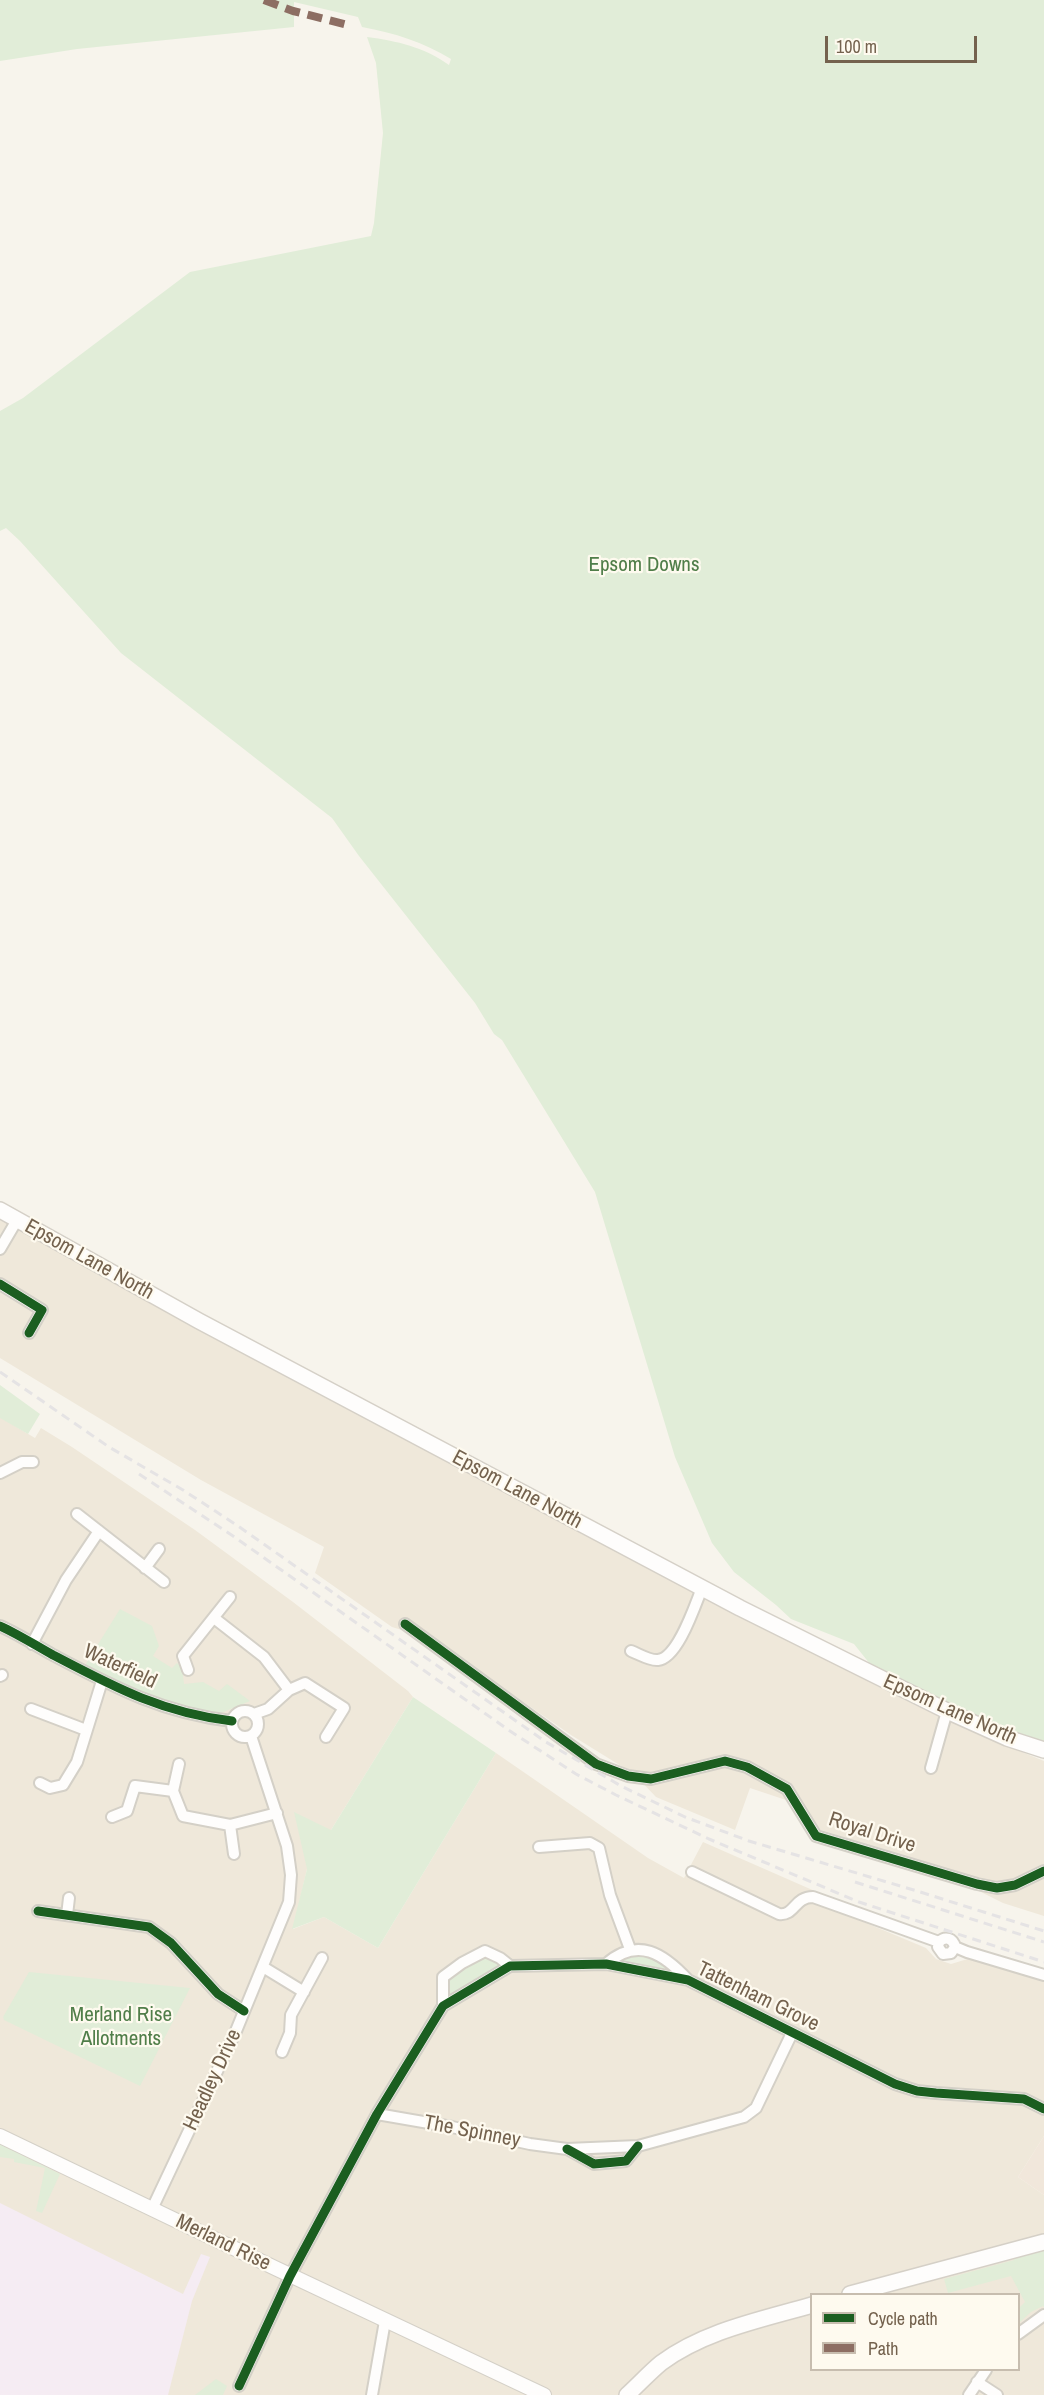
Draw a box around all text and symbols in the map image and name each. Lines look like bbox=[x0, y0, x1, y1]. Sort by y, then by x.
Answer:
scale bar bbox=[828, 24, 980, 62]
text: 100 m bbox=[836, 34, 877, 59]
park label: Epsom Downs bbox=[588, 552, 700, 578]
street label: Epsom Lane North bbox=[20, 1214, 158, 1306]
street label: Epsom Lane North bbox=[448, 1445, 586, 1535]
street label: Waterfield bbox=[79, 1639, 161, 1695]
street label: Epsom Lane North bbox=[879, 1669, 1021, 1751]
street label: Royal Drive bbox=[825, 1807, 919, 1859]
street label: Tattenham Grove bbox=[693, 1957, 823, 2037]
park label: Merland Rise Allotments bbox=[70, 2002, 172, 2052]
street label: Headley Drive bbox=[179, 2025, 247, 2135]
street label: The Spinney bbox=[422, 2110, 522, 2154]
street label: Merland Rise bbox=[171, 2209, 275, 2277]
legend bbox=[810, 2293, 1020, 2371]
text: Cycle path bbox=[868, 2306, 938, 2331]
text: Path bbox=[868, 2336, 898, 2361]

